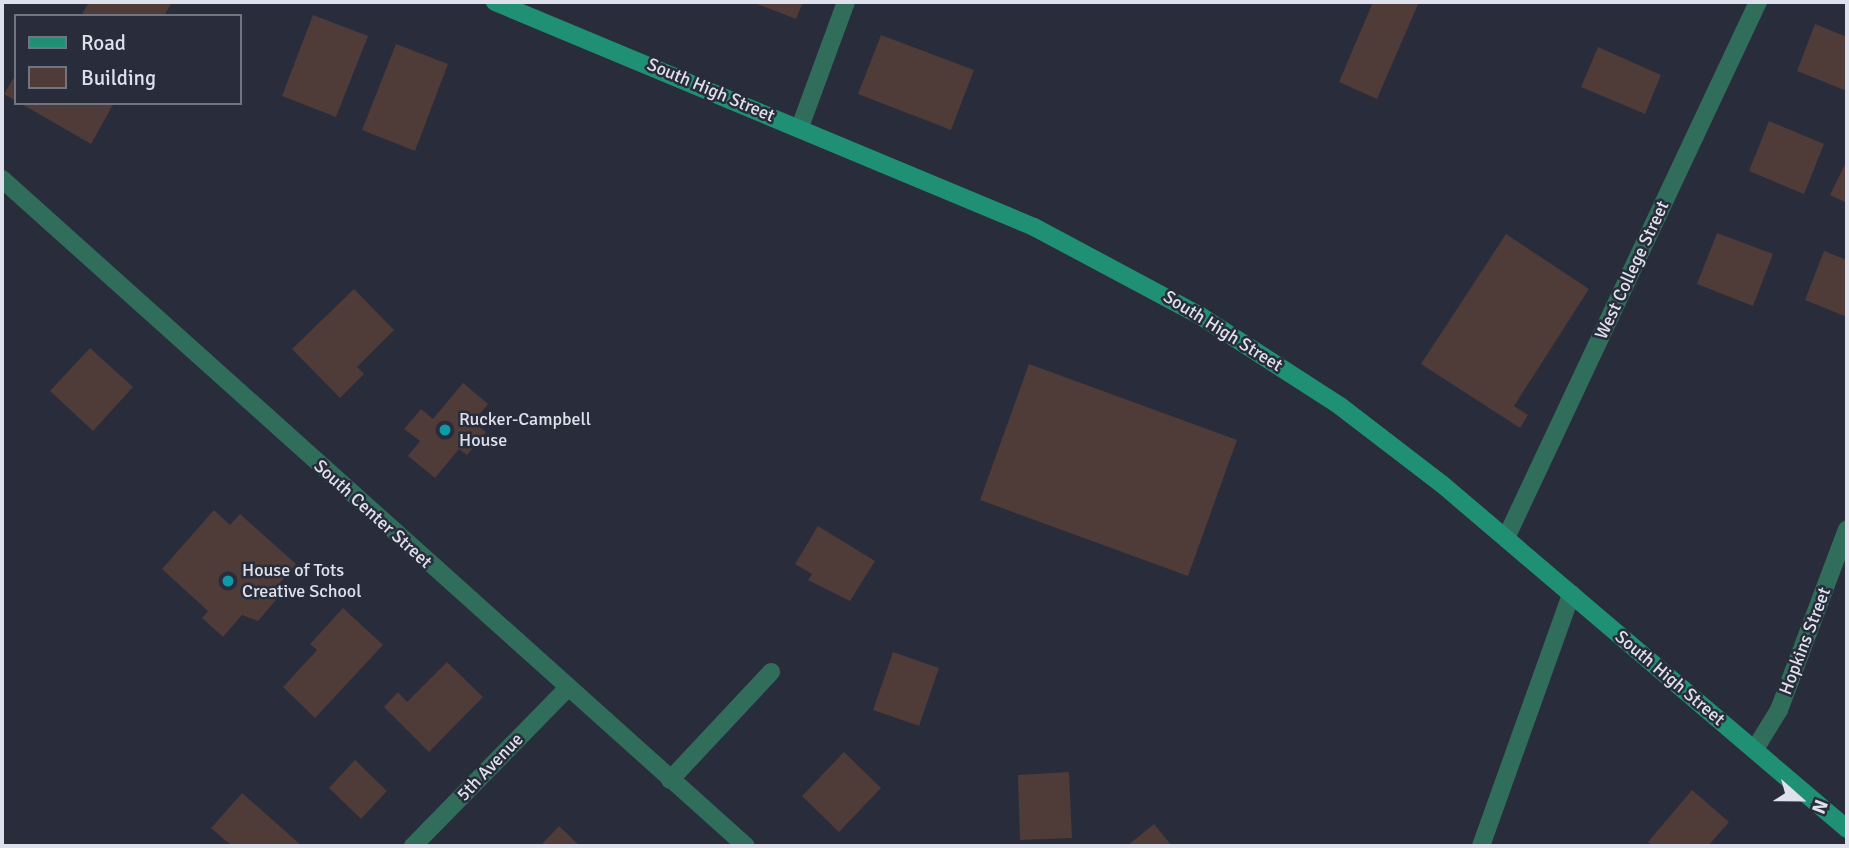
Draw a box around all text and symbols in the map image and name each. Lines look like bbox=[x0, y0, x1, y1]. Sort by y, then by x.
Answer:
legend bbox=[14, 14, 242, 105]
text: Road bbox=[81, 30, 126, 56]
street label: South High Street bbox=[644, 53, 778, 127]
text: Building bbox=[81, 65, 156, 91]
street label: West College Street bbox=[1590, 197, 1674, 343]
street label: South High Street bbox=[1159, 286, 1287, 376]
place label: Rucker-Campbell House bbox=[459, 409, 591, 452]
marker: Rucker-Campbell House bbox=[437, 422, 453, 438]
street label: South Center Street bbox=[309, 455, 437, 573]
place label: House of Tots Creative School bbox=[242, 560, 361, 602]
marker: House of Tots Creative School bbox=[220, 573, 236, 589]
street label: Hopkins Street bbox=[1775, 584, 1835, 698]
street label: South High Street bbox=[1611, 626, 1729, 730]
street label: 5th Avenue bbox=[452, 729, 528, 805]
north arrow bbox=[1765, 764, 1835, 834]
text: N bbox=[1806, 796, 1833, 817]

